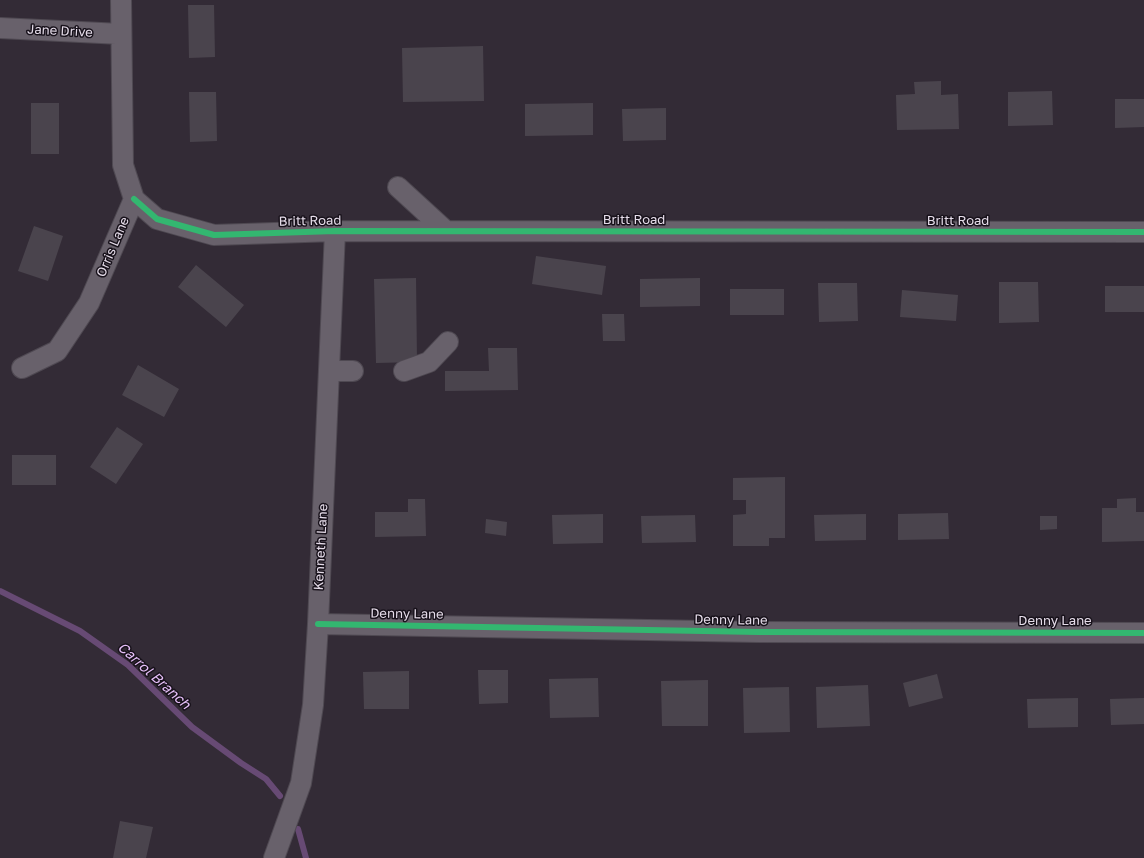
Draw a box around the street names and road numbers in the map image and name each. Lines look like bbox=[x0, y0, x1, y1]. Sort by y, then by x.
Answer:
street label: Jane Drive bbox=[27, 21, 93, 41]
street label: Britt Road bbox=[603, 212, 665, 228]
street label: Britt Road bbox=[279, 213, 341, 229]
street label: Britt Road bbox=[927, 213, 989, 229]
street label: Orris Lane bbox=[93, 215, 133, 279]
street label: Kenneth Lane bbox=[311, 503, 331, 591]
street label: Denny Lane bbox=[370, 606, 444, 622]
street label: Denny Lane bbox=[694, 612, 768, 628]
street label: Denny Lane bbox=[1018, 613, 1092, 629]

